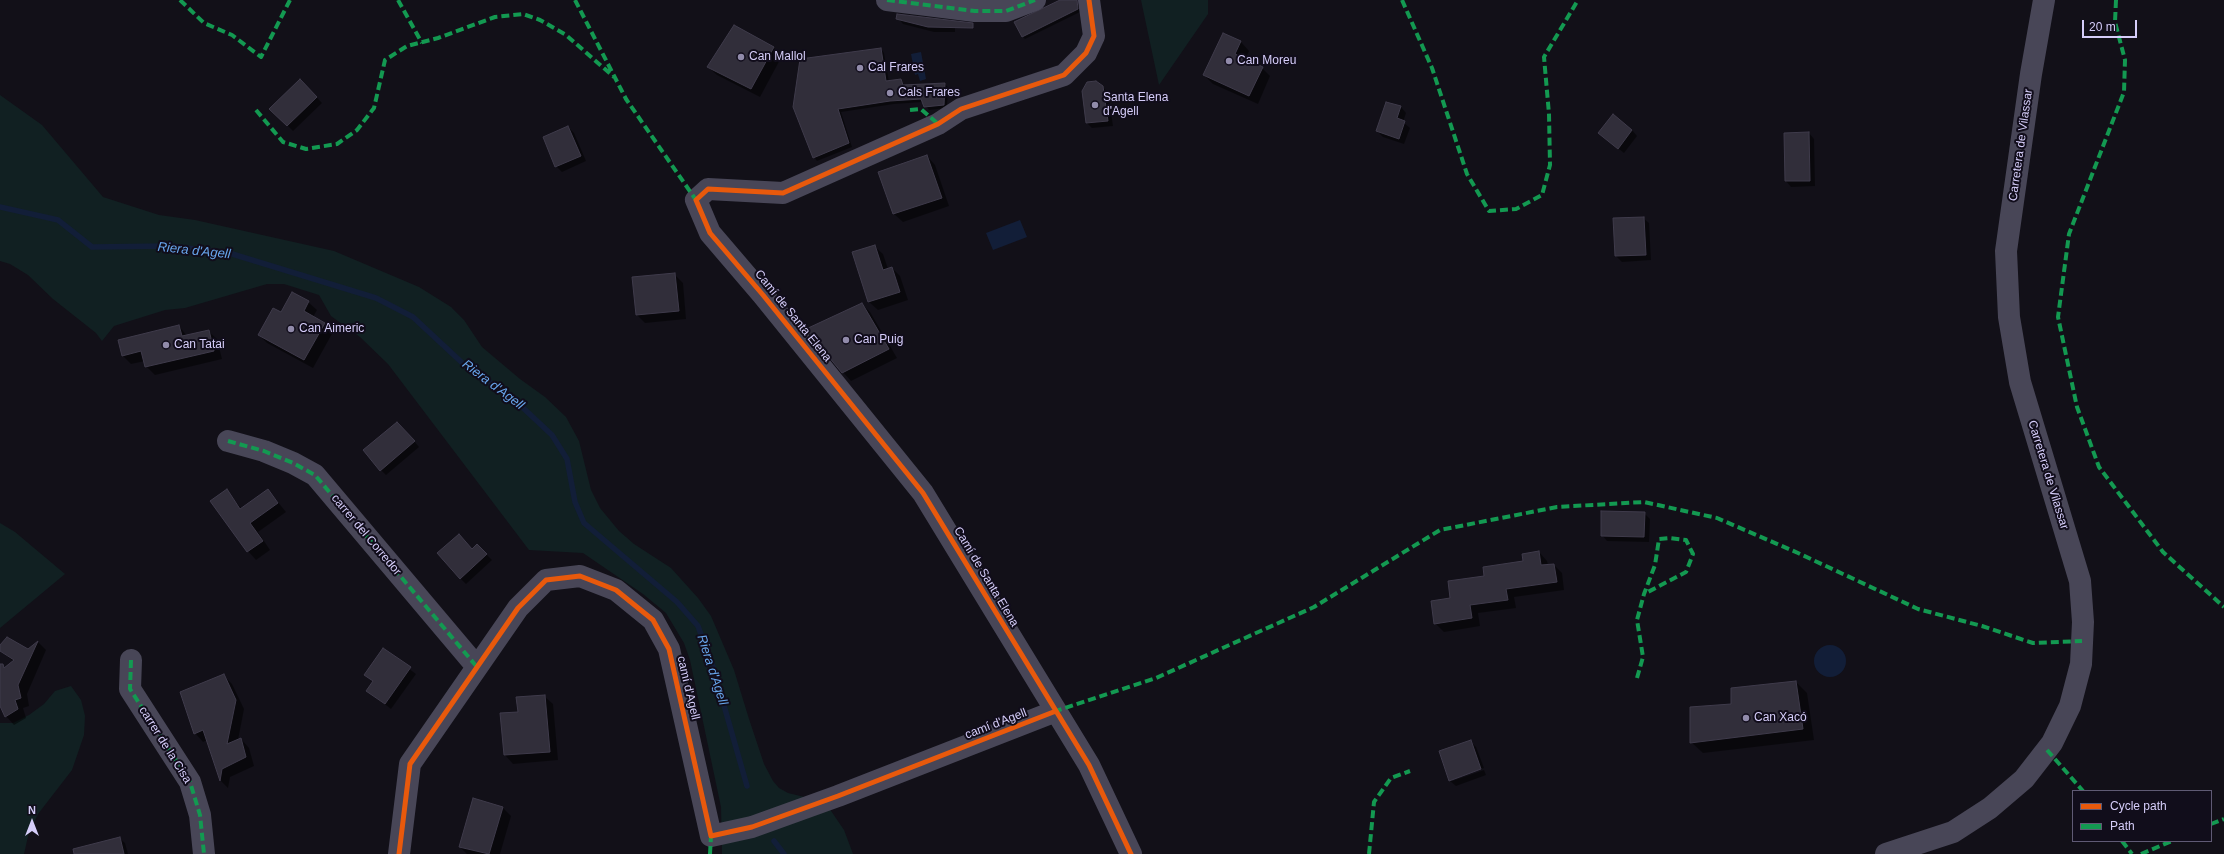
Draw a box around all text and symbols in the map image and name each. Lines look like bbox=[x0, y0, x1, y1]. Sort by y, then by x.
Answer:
scale bar bbox=[2084, 12, 2139, 38]
text: 20 m bbox=[2089, 20, 2116, 34]
place label: Can Mallol bbox=[749, 50, 806, 64]
marker: Can Mallol bbox=[736, 52, 746, 62]
place label: Can Moreu bbox=[1237, 54, 1296, 68]
marker: Can Moreu bbox=[1224, 56, 1234, 66]
place label: Cal Frares bbox=[868, 61, 924, 75]
marker: Cal Frares bbox=[855, 63, 865, 73]
place label: Cals Frares bbox=[898, 86, 960, 100]
marker: Cals Frares bbox=[885, 88, 895, 98]
street label: Carretera de Vilassar bbox=[2006, 88, 2036, 202]
place label: Santa Elena d'Agell bbox=[1103, 91, 1168, 119]
marker: Santa Elena d'Agell bbox=[1090, 100, 1100, 110]
water label: Riera d'Agell bbox=[157, 239, 231, 263]
street label: Camí de Santa Elena bbox=[752, 267, 834, 365]
place label: Can Aimeric bbox=[299, 322, 364, 336]
marker: Can Aimeric bbox=[286, 324, 296, 334]
place label: Can Puig bbox=[854, 333, 903, 347]
marker: Can Puig bbox=[841, 335, 851, 345]
place label: Can Tatai bbox=[174, 338, 225, 352]
marker: Can Tatai bbox=[161, 340, 171, 350]
water label: Riera d'Agell bbox=[459, 357, 527, 413]
street label: Carretera de Vilassar bbox=[2025, 419, 2071, 531]
street label: carrer del Corredor bbox=[328, 492, 404, 578]
street label: Camí de Santa Elena bbox=[950, 524, 1022, 630]
water label: Riera d'Agell bbox=[693, 633, 731, 707]
street label: camí d'Agell bbox=[674, 655, 702, 721]
street label: carrer de la Cisa bbox=[136, 704, 194, 786]
street label: camí d'Agell bbox=[963, 706, 1029, 742]
place label: Can Xacó bbox=[1754, 711, 1807, 725]
marker: Can Xacó bbox=[1741, 713, 1751, 723]
legend bbox=[2072, 790, 2212, 842]
text: Cycle path bbox=[2110, 799, 2167, 813]
north arrow bbox=[12, 802, 52, 842]
text: N bbox=[28, 804, 36, 816]
text: Path bbox=[2110, 819, 2135, 833]

